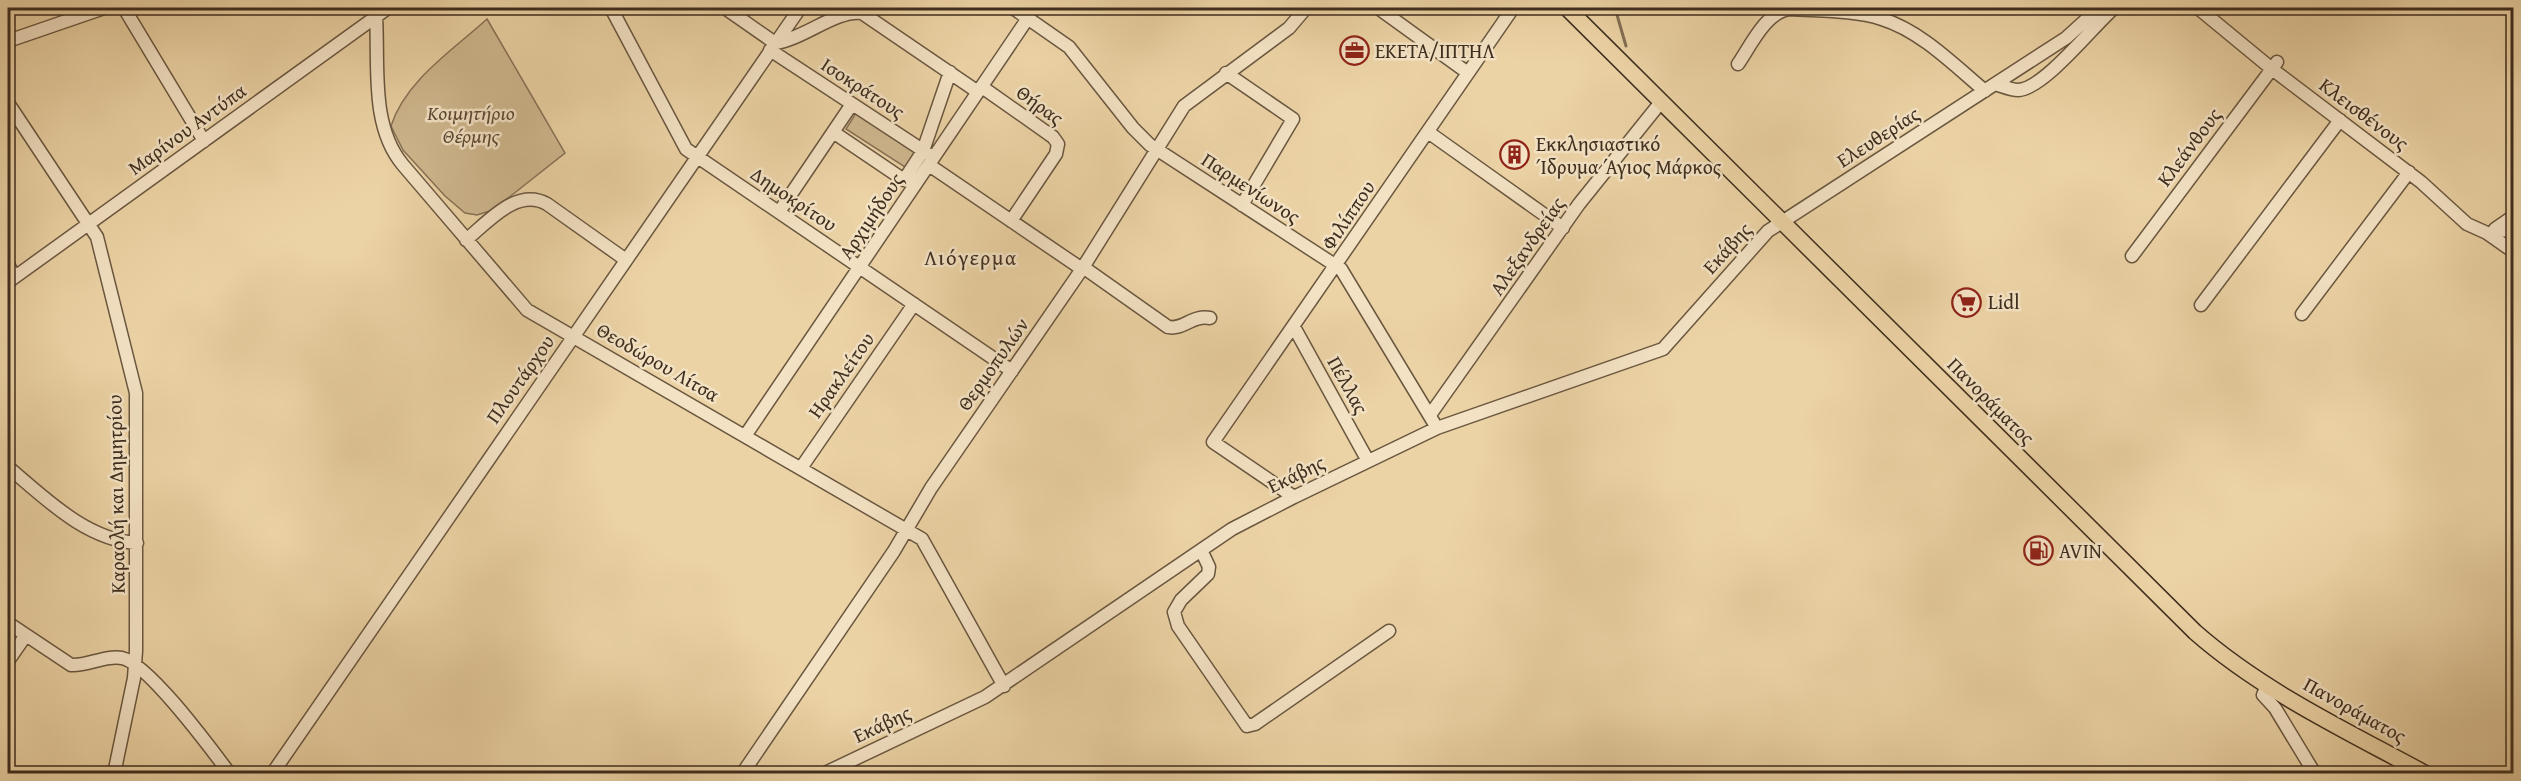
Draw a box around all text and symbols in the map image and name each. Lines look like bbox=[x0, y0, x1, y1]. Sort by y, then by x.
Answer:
office icon: ΕΚΕΤΑ/ΙΠΤΗΛ bbox=[1338, 35, 1370, 67]
place label: ΕΚΕΤΑ/ΙΠΤΗΛ bbox=[1375, 36, 1495, 65]
street label: Ισοκράτους bbox=[816, 50, 911, 126]
street label: Κλεισθένους bbox=[2313, 70, 2416, 157]
street label: Μαρίνου Αντύπα bbox=[122, 76, 252, 181]
street label: Θήρας bbox=[1011, 78, 1070, 132]
park label: Κοιμητήριο Θέρμης bbox=[426, 98, 515, 150]
street label: Ελευθερίας bbox=[1831, 99, 1925, 174]
street label: Κλεάνθους bbox=[2149, 101, 2228, 192]
place label: Εκκλησιαστικό Ίδρυμα Άγιος Μάρκος bbox=[1536, 129, 1722, 181]
building icon: Εκκλησιαστικό Ίδρυμα Άγιος Μάρκος bbox=[1499, 139, 1531, 171]
street label: Παρμενίωνος bbox=[1196, 145, 1307, 231]
street label: Δημοκρίτου bbox=[745, 159, 843, 238]
street label: Αρχιμήδους bbox=[831, 166, 910, 265]
street label: Φιλίππου bbox=[1314, 174, 1382, 255]
street label: Αλεξανδρείας bbox=[1482, 190, 1572, 301]
street label: Εκάβης bbox=[1696, 215, 1758, 280]
district label: Λιόγερμα bbox=[924, 242, 1018, 273]
supermarket icon: Lidl bbox=[1951, 286, 1983, 318]
place label: Lidl bbox=[1988, 287, 2020, 316]
street label: Θερμοπυλών bbox=[950, 311, 1036, 416]
street label: Θεοδώρου Λίτσα bbox=[592, 315, 725, 409]
street label: Ηρακλείτου bbox=[800, 326, 881, 424]
street label: Πλουτάρχου bbox=[478, 328, 561, 429]
street label: Πανοράματος bbox=[1941, 350, 2042, 451]
street label: Πέλλας bbox=[1321, 351, 1376, 419]
street label: Καραολή και Δημητρίου bbox=[99, 394, 132, 594]
street label: Εκάβης bbox=[1262, 447, 1330, 500]
fuel station icon: AVIN bbox=[2022, 535, 2054, 567]
place label: AVIN bbox=[2059, 536, 2102, 565]
street label: Πανοράματος bbox=[2299, 669, 2412, 750]
street label: Εκάβης bbox=[848, 697, 916, 750]

